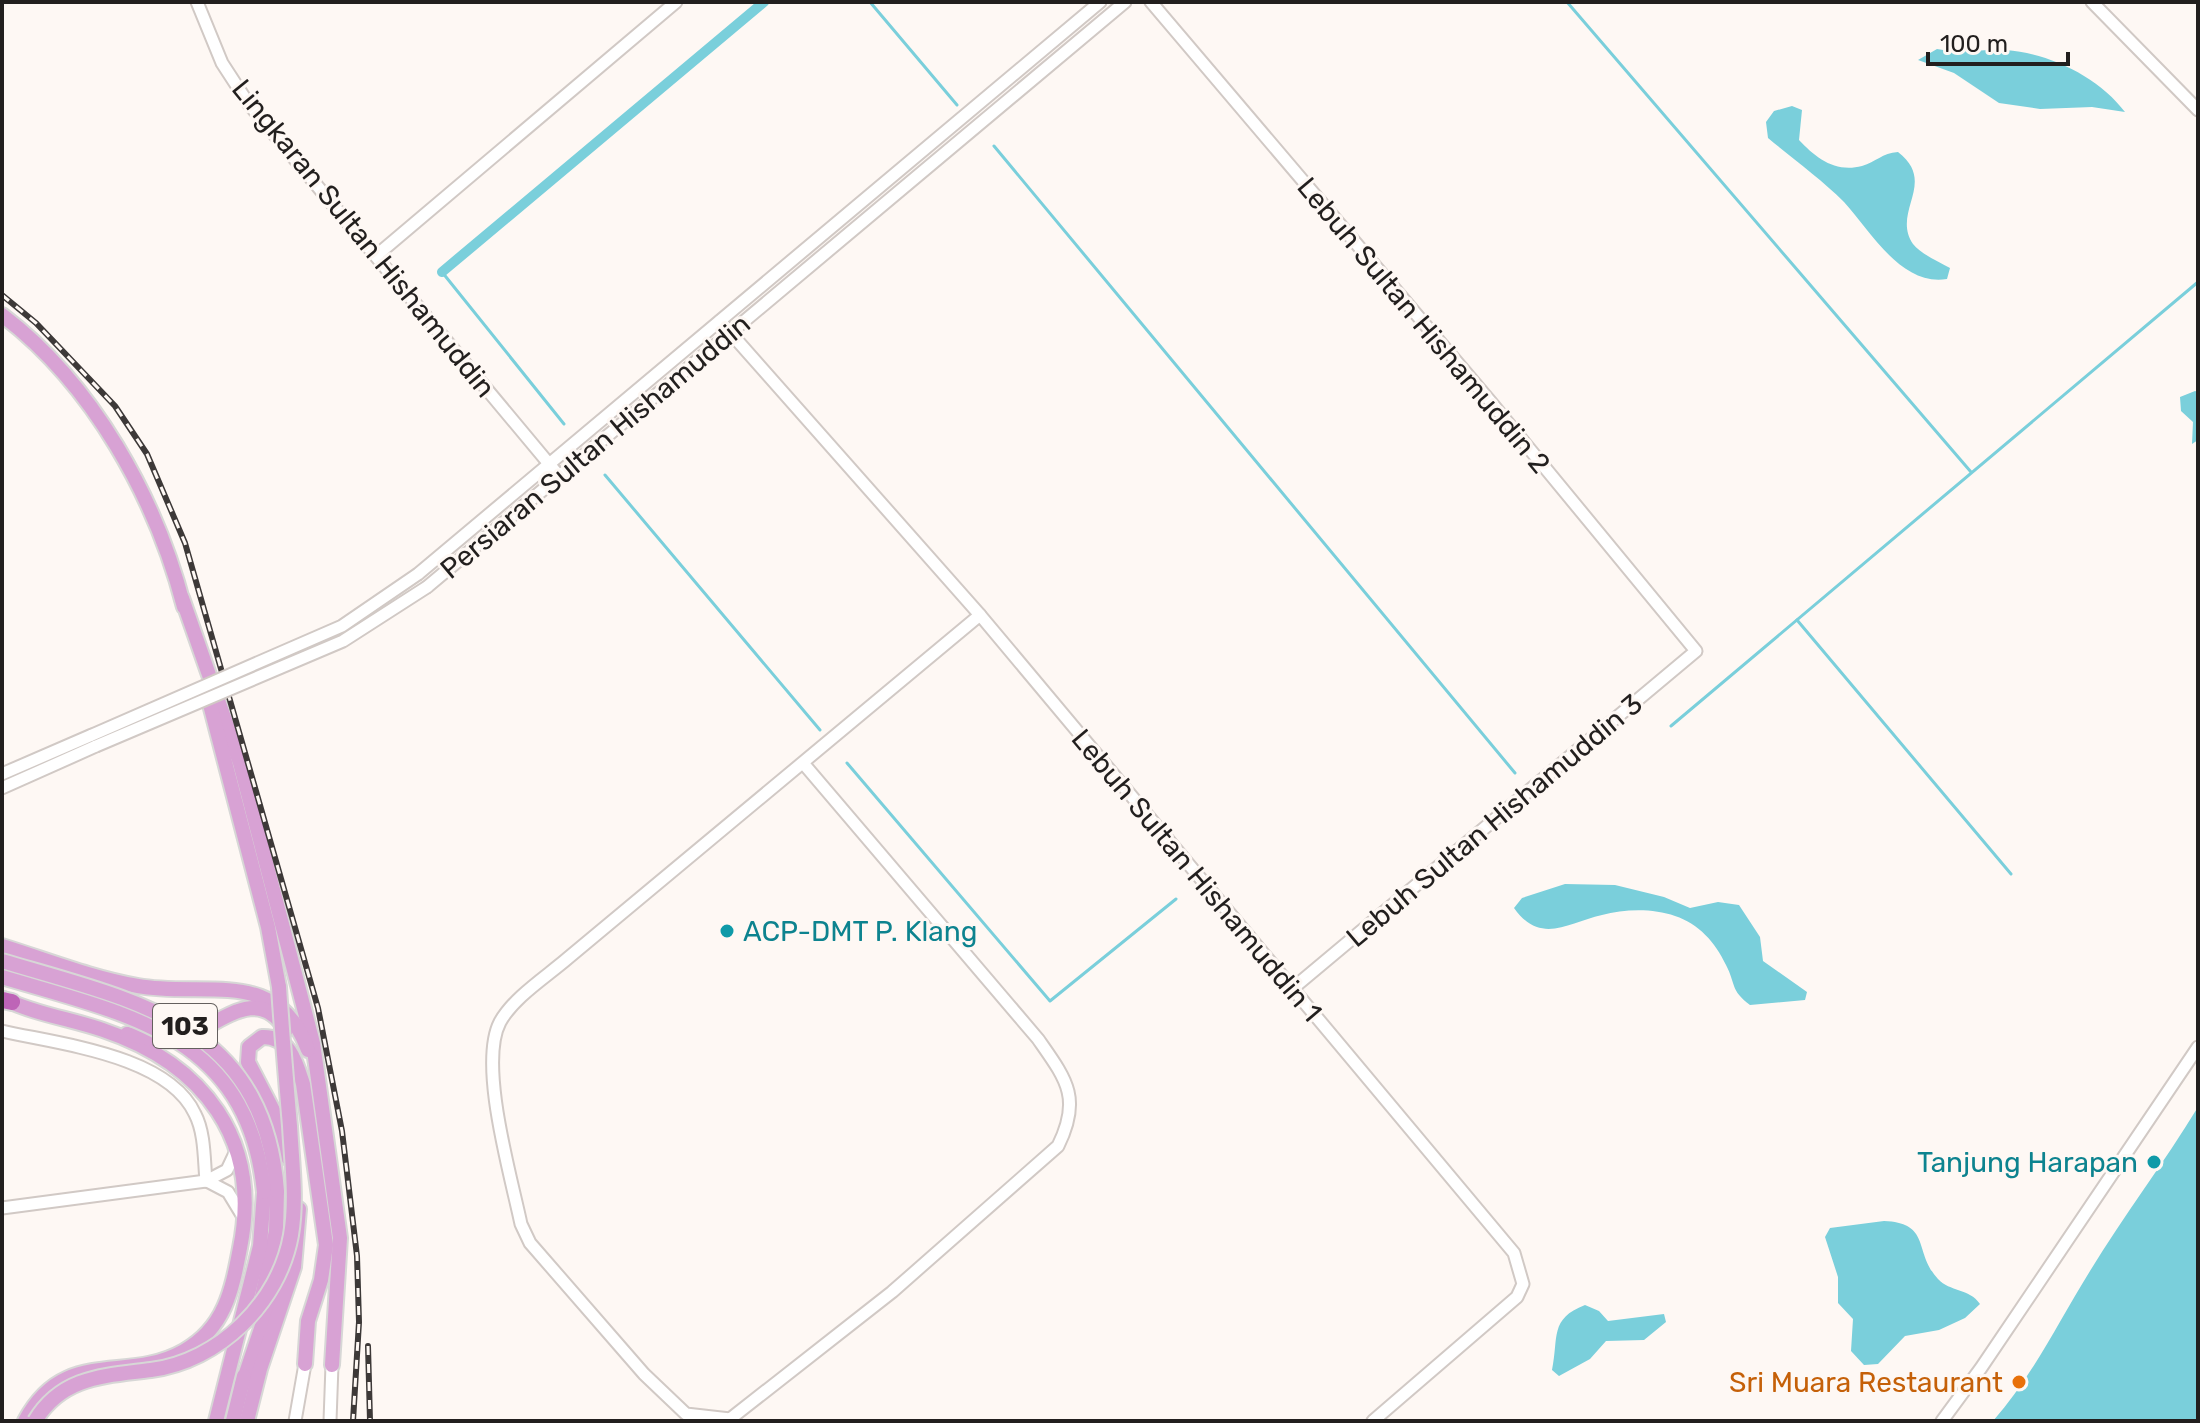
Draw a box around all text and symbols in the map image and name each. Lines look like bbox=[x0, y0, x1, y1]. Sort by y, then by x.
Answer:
scale bar bbox=[1928, 16, 2068, 66]
text: 100 m bbox=[1940, 30, 2008, 58]
street label: Lingkaran Sultan Hishamuddin bbox=[225, 73, 502, 404]
street label: Lebuh Sultan Hishamuddin 2 bbox=[1290, 171, 1557, 480]
street label: Persiaran Sultan Hishamuddin bbox=[434, 307, 757, 586]
street label: Lebuh Sultan Hishamuddin 3 bbox=[1340, 687, 1649, 954]
street label: Lebuh Sultan Hishamuddin 1 bbox=[1065, 723, 1329, 1028]
place label: ACP-DMT P. Klang bbox=[743, 915, 977, 948]
marker: ACP-DMT P. Klang bbox=[718, 922, 736, 940]
road number: 103 bbox=[153, 1004, 217, 1048]
place label: Tanjung Harapan bbox=[1917, 1146, 2138, 1179]
marker: Tanjung Harapan bbox=[2145, 1153, 2163, 1171]
place label: Sri Muara Restaurant bbox=[1729, 1366, 2003, 1399]
marker: Sri Muara Restaurant bbox=[2010, 1373, 2028, 1391]

